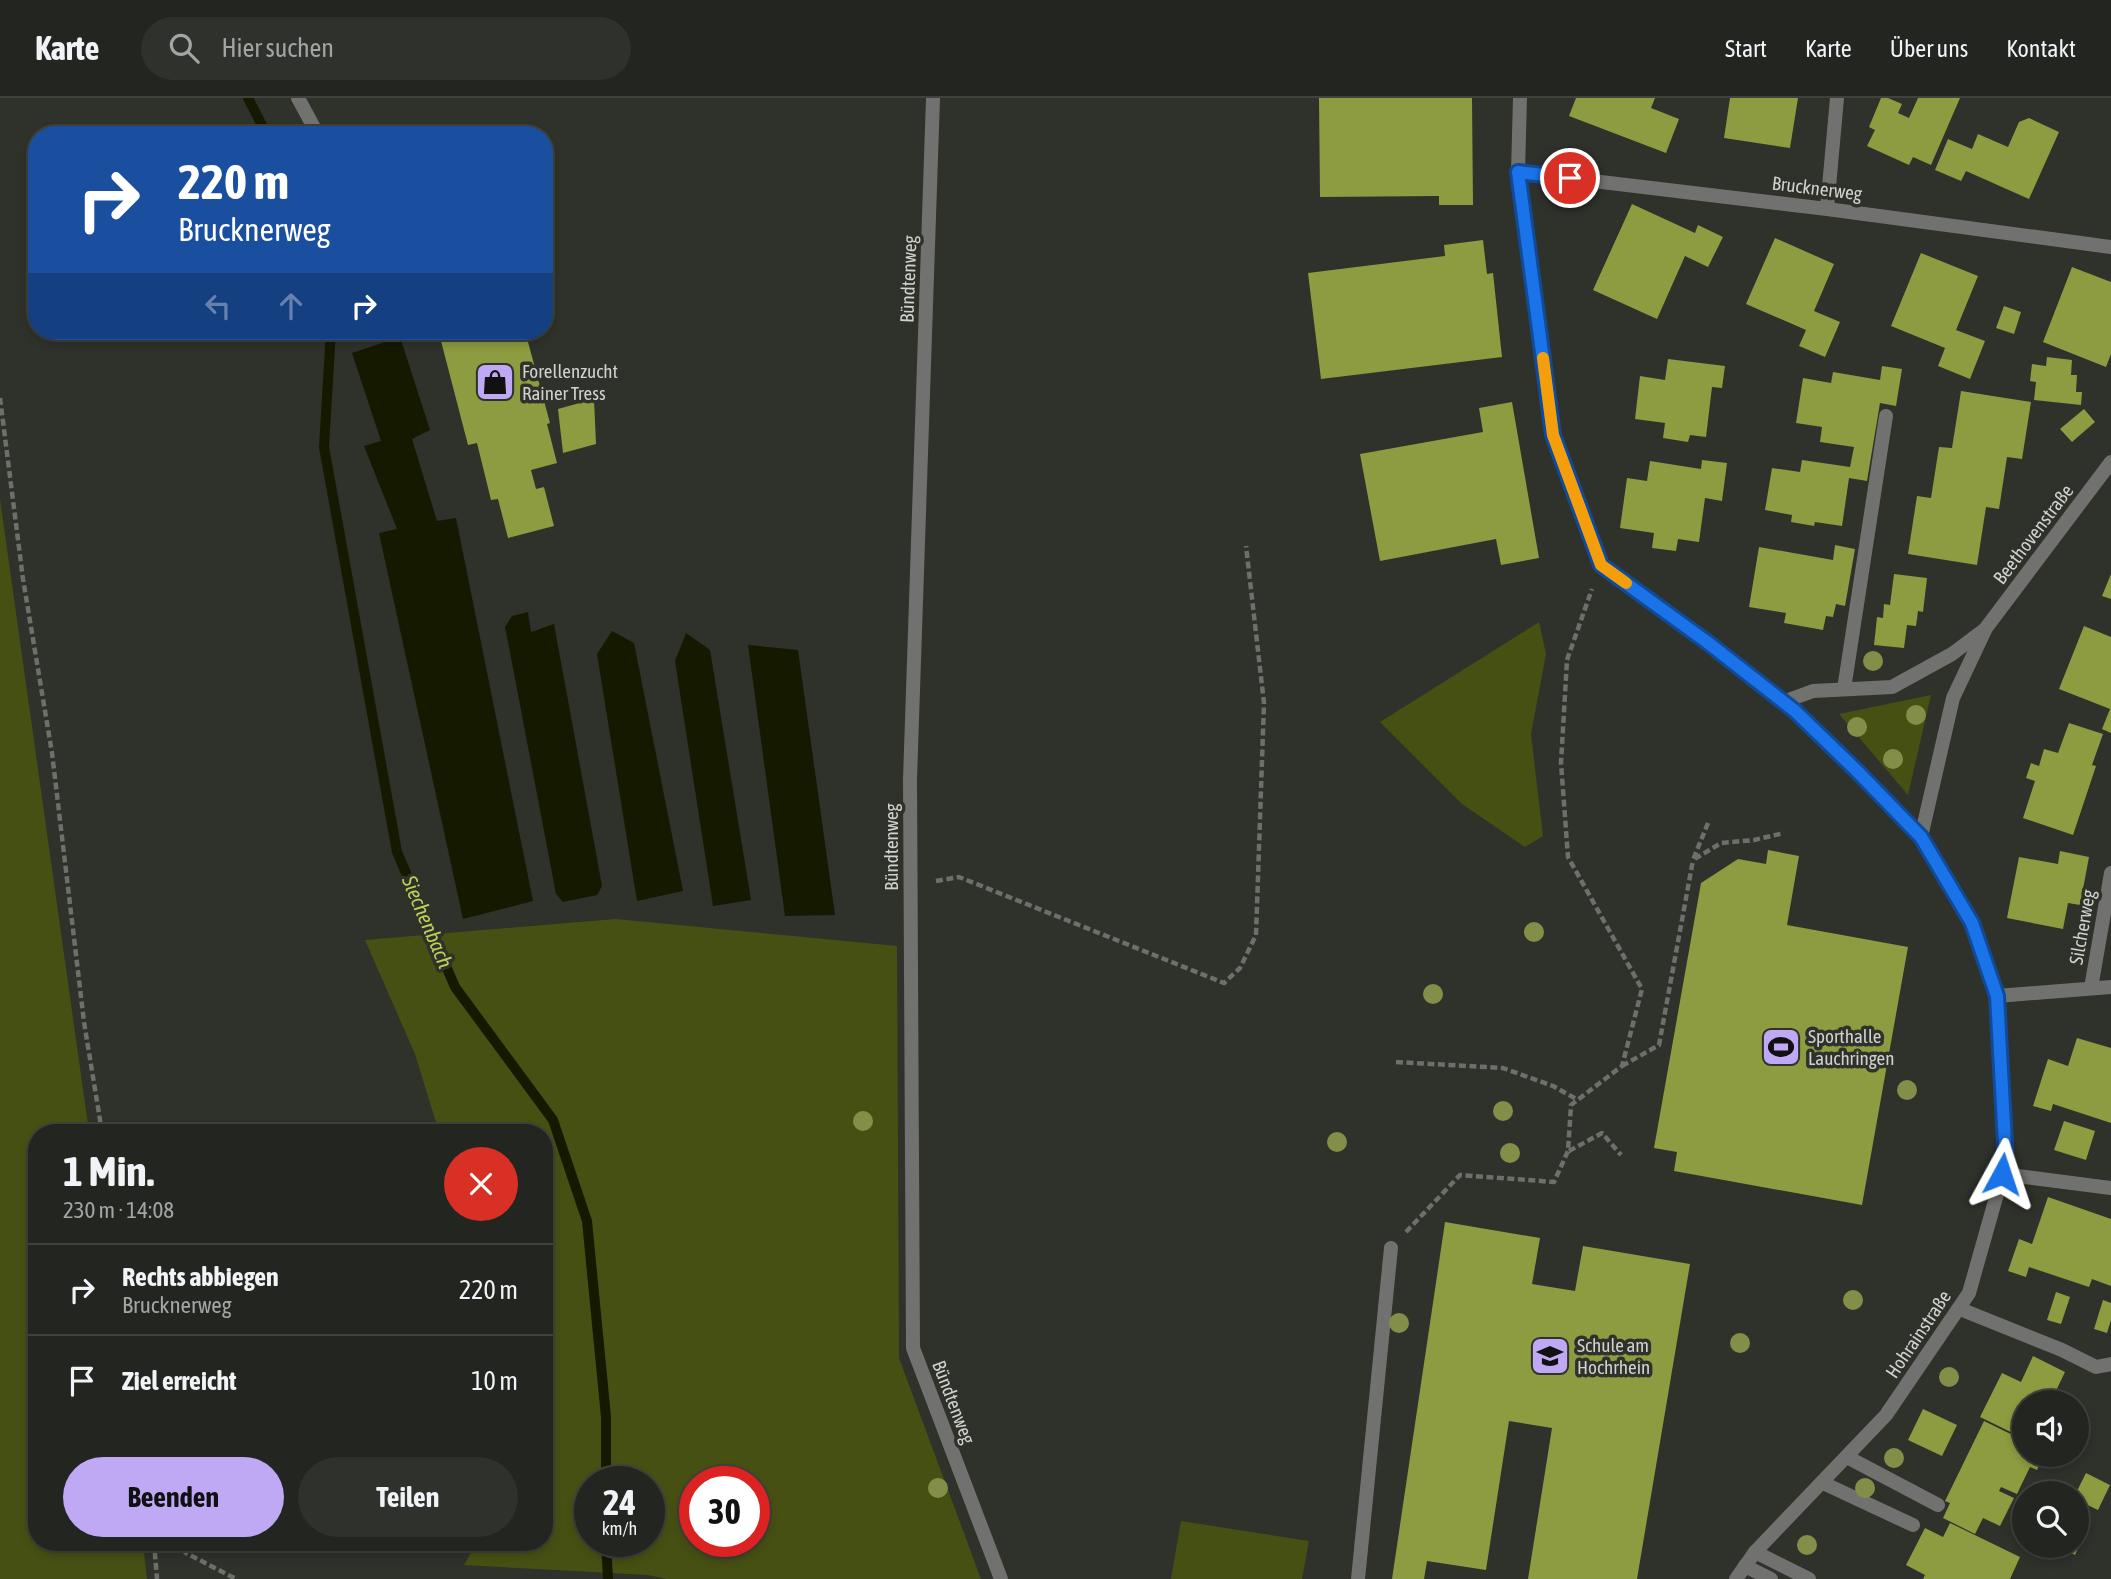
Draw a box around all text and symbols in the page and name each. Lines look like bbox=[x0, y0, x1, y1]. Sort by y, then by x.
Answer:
search box bbox=[141, 17, 631, 80]
text: Karte bbox=[35, 29, 99, 67]
icon: search bbox=[165, 29, 203, 67]
text: Hier suchen bbox=[221, 33, 334, 63]
text: Start bbox=[1725, 35, 1767, 62]
text: Karte bbox=[1805, 35, 1852, 62]
text: Über uns bbox=[1890, 35, 1968, 62]
text: Kontakt bbox=[2006, 35, 2076, 62]
pin bbox=[1540, 148, 1600, 208]
text: 220 m bbox=[178, 153, 289, 209]
icon: right bbox=[63, 154, 154, 245]
icon: arrive bbox=[1551, 159, 1589, 197]
street label: Brucknerweg bbox=[1771, 172, 1864, 205]
text: Brucknerweg bbox=[178, 211, 331, 248]
street label: Bündtenweg bbox=[895, 234, 921, 323]
icon: left bbox=[199, 287, 237, 325]
icon: ahead bbox=[272, 287, 310, 325]
icon: right bbox=[345, 287, 383, 325]
place label: Forellenzucht Rainer Tress bbox=[522, 360, 618, 404]
shop icon: Forellenzucht Rainer Tress bbox=[474, 361, 516, 403]
street label: Beethovenstraße bbox=[1988, 480, 2078, 588]
street label: Bündtenweg bbox=[880, 802, 902, 891]
water label: Siechenbach bbox=[397, 871, 458, 971]
street label: Silcherweg bbox=[2065, 887, 2100, 966]
place label: Sporthalle Lauchringen bbox=[1808, 1025, 1894, 1069]
sports icon: Sporthalle Lauchringen bbox=[1760, 1026, 1802, 1068]
position arrow bbox=[1965, 1137, 2039, 1211]
text: 1 Min. bbox=[63, 1147, 154, 1195]
button: close bbox=[444, 1147, 518, 1221]
text: 230 m · 14:08 bbox=[63, 1197, 174, 1223]
text: Rechts abbiegen bbox=[122, 1262, 279, 1292]
icon: right bbox=[63, 1271, 101, 1309]
text: 220 m bbox=[459, 1275, 518, 1305]
street label: Hohrainstraße bbox=[1881, 1286, 1955, 1382]
text: Brucknerweg bbox=[122, 1292, 232, 1318]
place label: Schule am Hochrhein bbox=[1577, 1334, 1650, 1378]
school or university icon: Schule am Hochrhein bbox=[1529, 1335, 1571, 1377]
street label: Bündtenweg bbox=[928, 1357, 980, 1448]
icon: arrive bbox=[63, 1362, 101, 1400]
text: Ziel erreicht bbox=[122, 1366, 237, 1396]
text: 10 m bbox=[471, 1366, 518, 1396]
map controls bbox=[2012, 1390, 2089, 1558]
button: sound bbox=[2012, 1390, 2089, 1467]
button: Beenden bbox=[63, 1457, 284, 1537]
button: Teilen bbox=[298, 1457, 518, 1537]
speed limit sign: 30 bbox=[679, 1466, 770, 1557]
button: search bbox=[2012, 1481, 2089, 1558]
text: 24 bbox=[603, 1482, 636, 1522]
text: km/h bbox=[602, 1518, 637, 1539]

